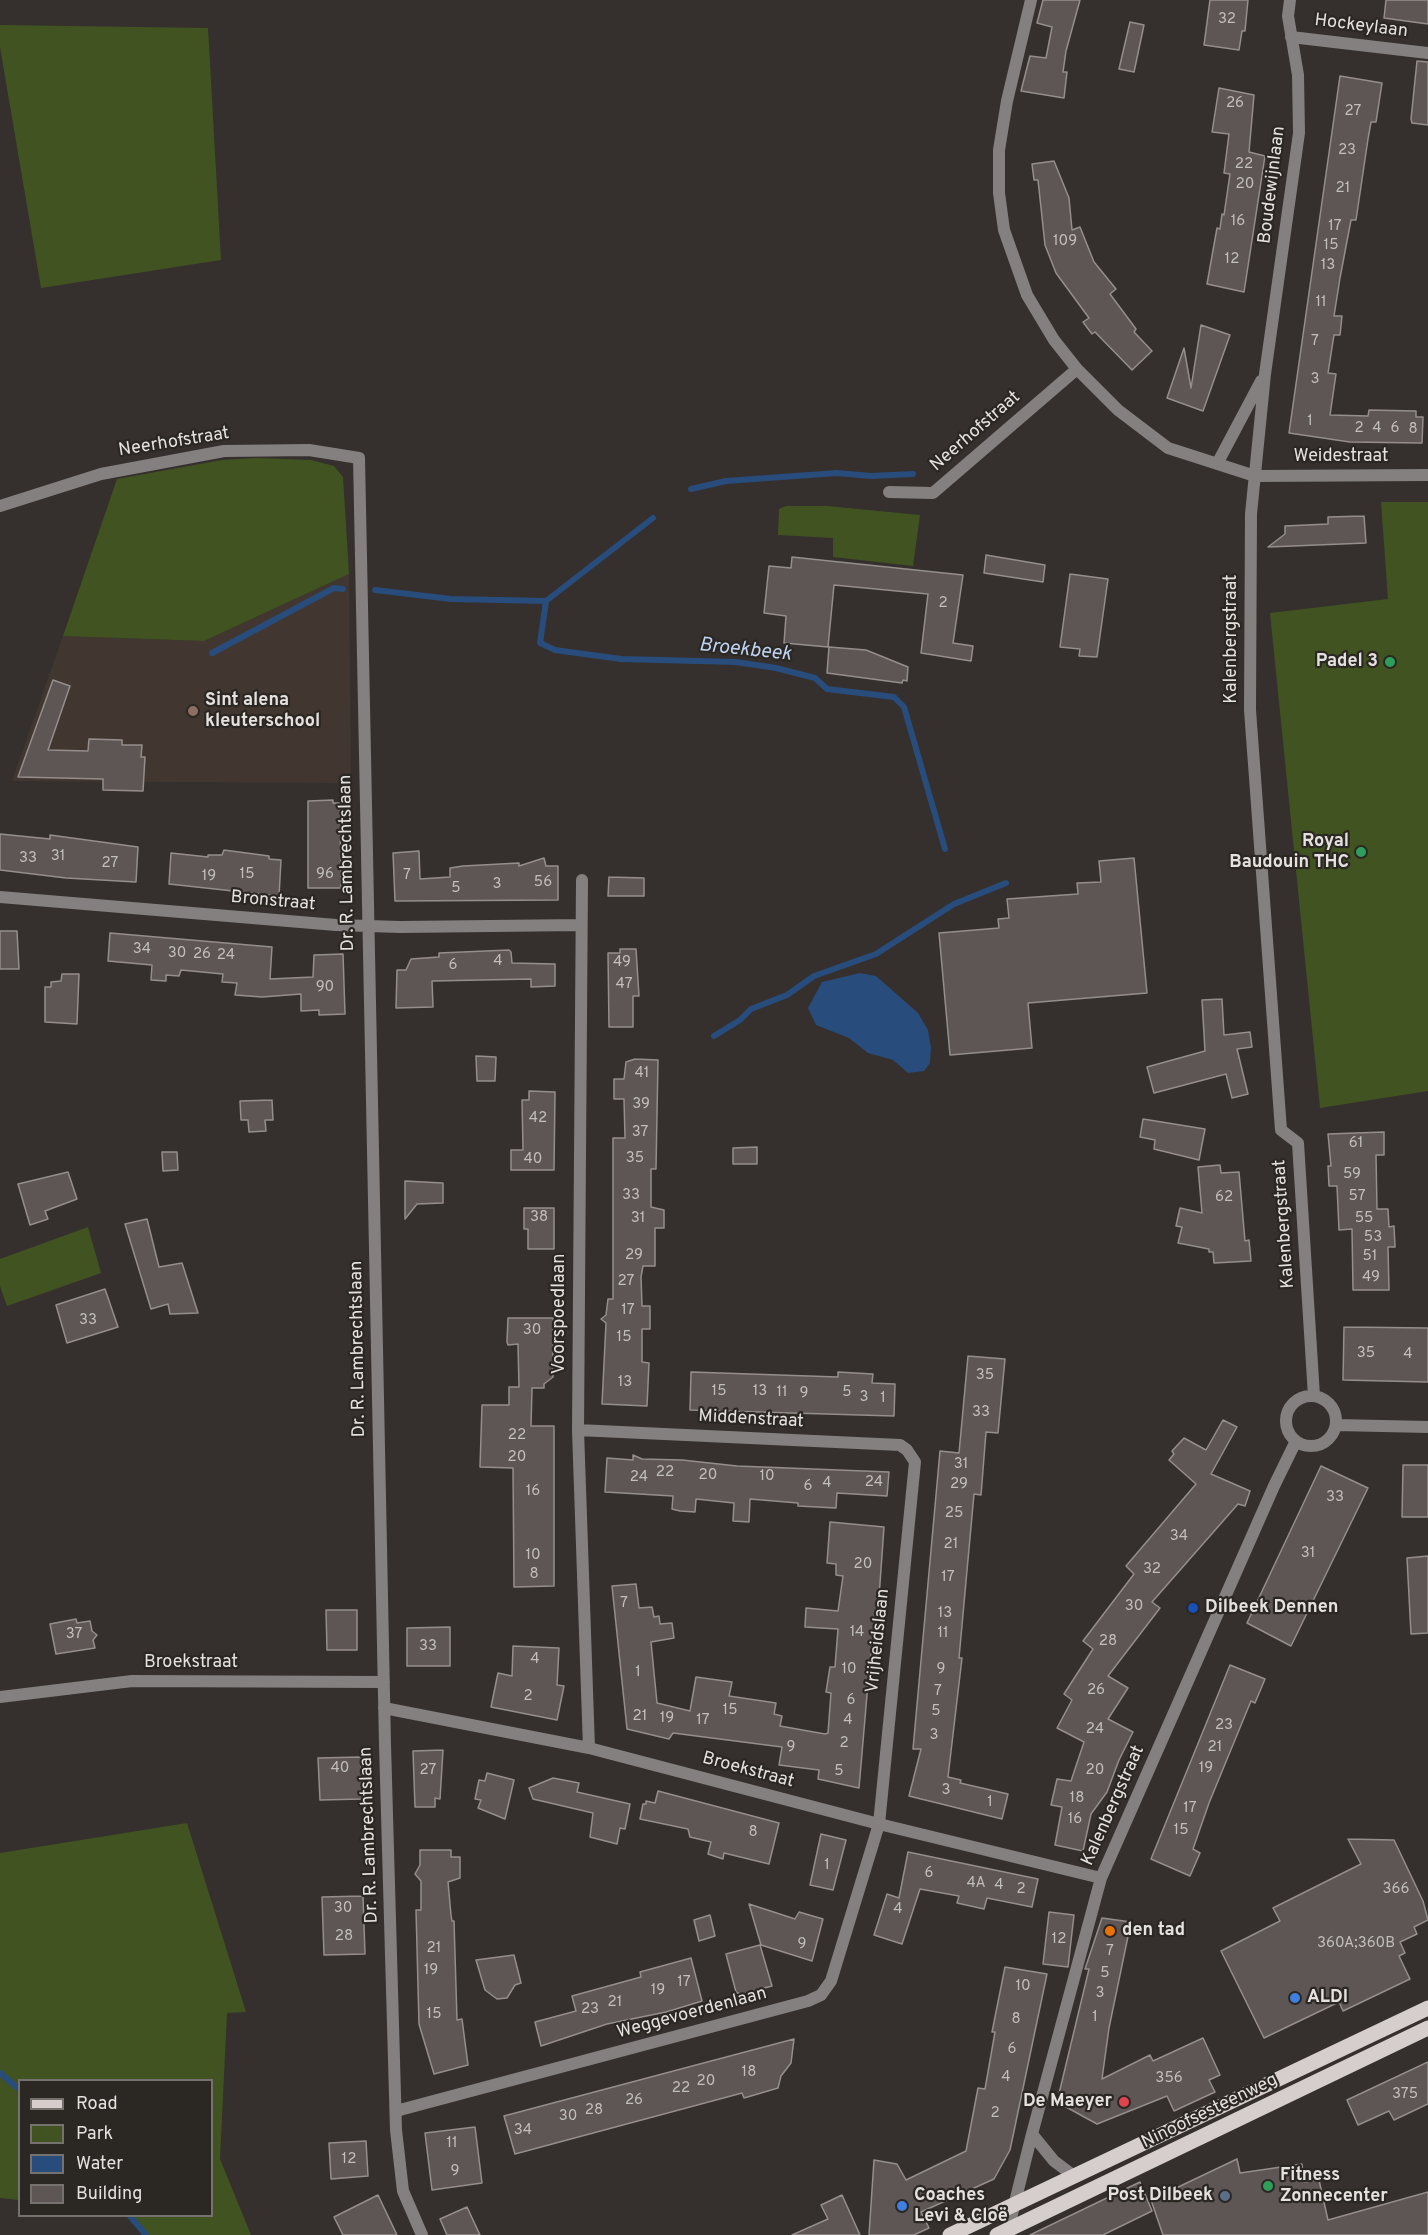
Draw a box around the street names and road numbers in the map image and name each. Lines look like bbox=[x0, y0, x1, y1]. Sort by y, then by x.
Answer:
street label: Hockeylaan bbox=[1313, 11, 1409, 43]
street label: Boudewijnlaan bbox=[1255, 125, 1291, 245]
street label: Neerhofstraat bbox=[927, 387, 1025, 477]
street label: Neerhofstraat bbox=[117, 424, 231, 462]
street label: Weidestraat bbox=[1293, 446, 1389, 468]
street label: Kalenbergstraat bbox=[1221, 574, 1243, 704]
street label: Dr. R. Lambrechtslaan bbox=[336, 774, 360, 952]
street label: Bronstraat bbox=[230, 888, 316, 916]
street label: Kalenbergstraat bbox=[1270, 1159, 1300, 1289]
street label: Voorspoedlaan bbox=[549, 1254, 571, 1374]
street label: Dr. R. Lambrechtslaan bbox=[347, 1260, 371, 1438]
street label: Middenstraat bbox=[698, 1406, 804, 1434]
street label: Vrijheidslaan bbox=[863, 1588, 895, 1694]
street label: Broekstraat bbox=[144, 1652, 238, 1674]
street label: Kalenbergstraat bbox=[1078, 1743, 1150, 1869]
street label: Dr. R. Lambrechtslaan bbox=[356, 1746, 384, 1924]
street label: Broekstraat bbox=[700, 1748, 796, 1794]
street label: Weggevoerdenlaan bbox=[615, 1984, 769, 2044]
street label: Ninoofsesteenweg bbox=[1138, 2070, 1282, 2154]

